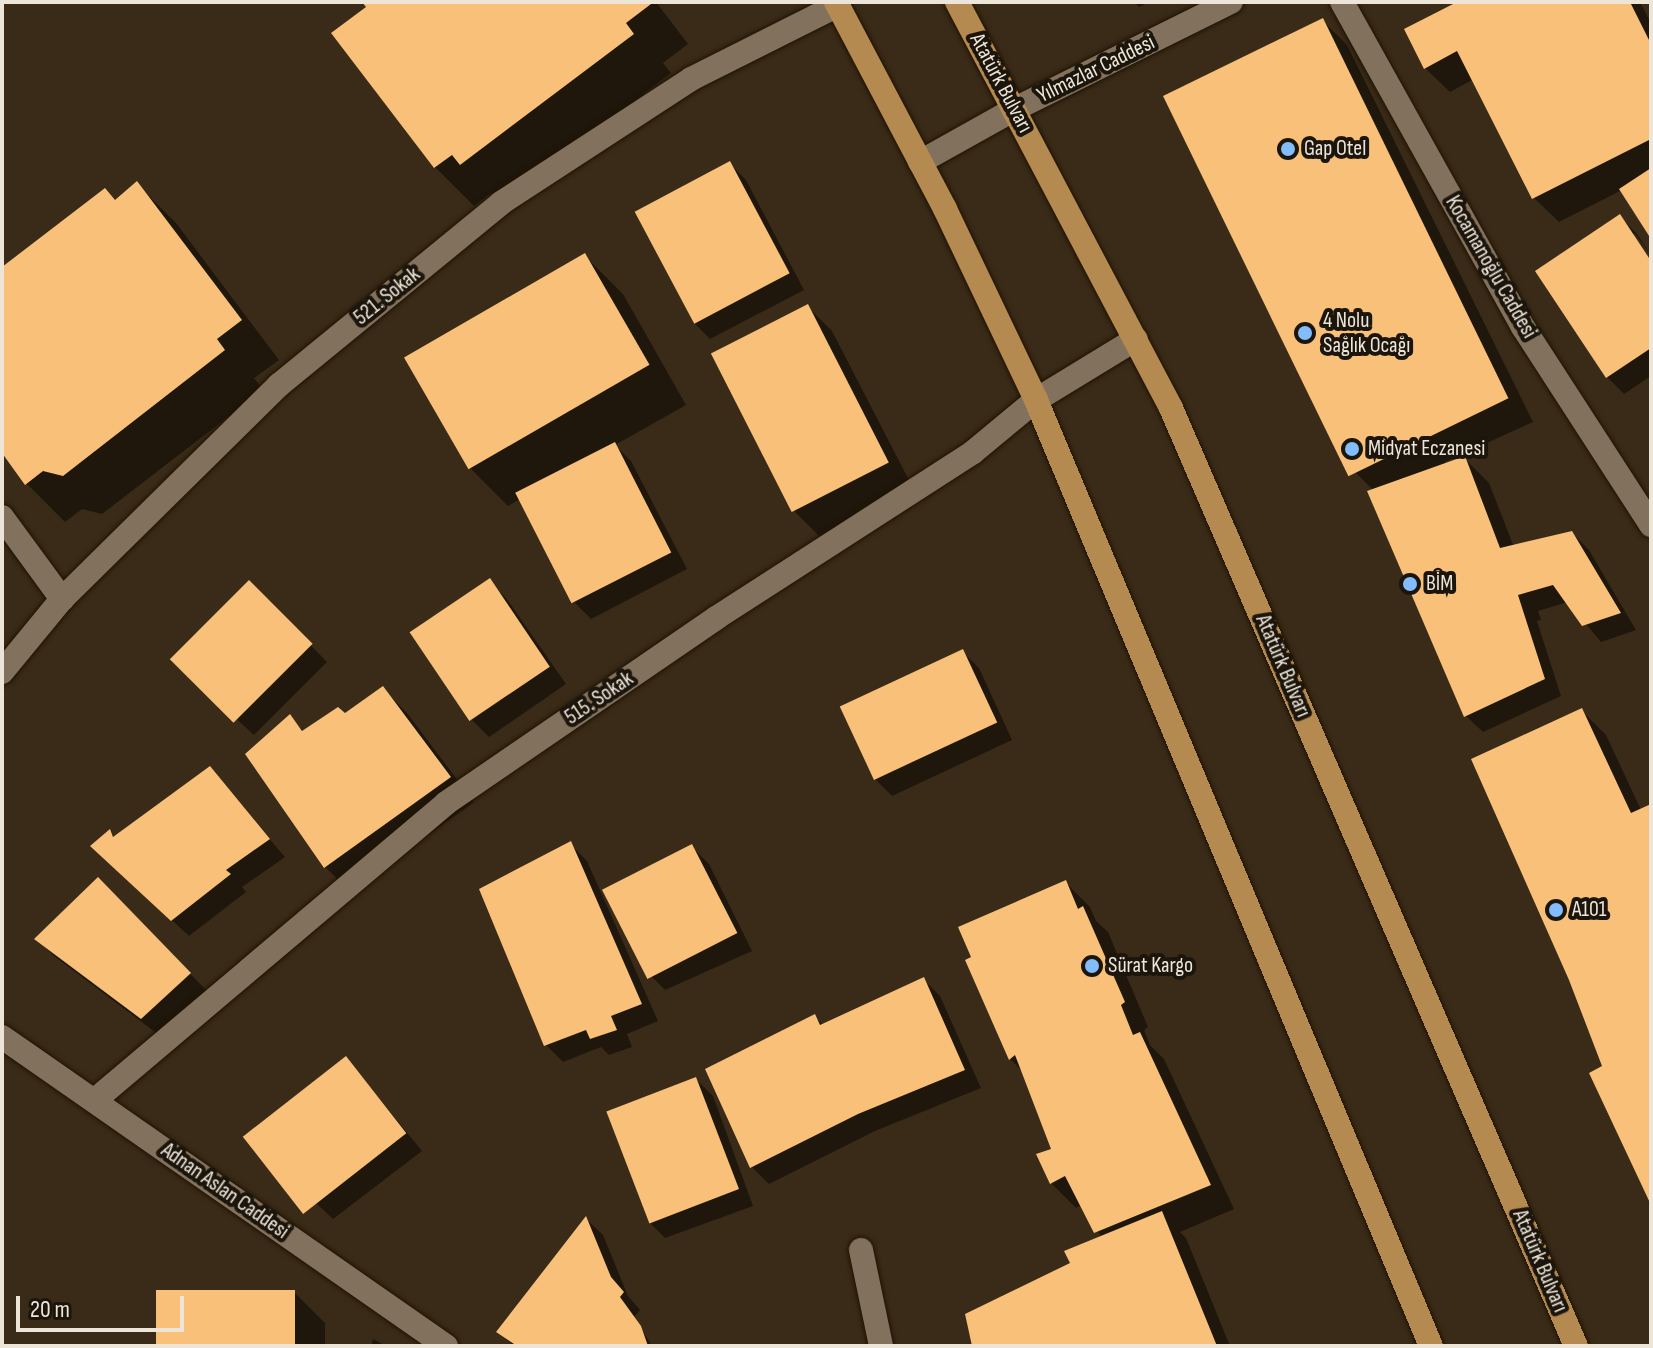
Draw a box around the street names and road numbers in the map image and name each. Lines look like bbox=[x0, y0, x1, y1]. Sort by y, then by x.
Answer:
street label: Atatürk Bulvarı bbox=[964, 29, 1038, 137]
street label: Yılmazlar Caddesi bbox=[1033, 29, 1159, 109]
street label: Kocamanoğlu Caddesi bbox=[1440, 191, 1542, 343]
street label: 521. Sokak bbox=[348, 261, 426, 331]
street label: Atatürk Bulvarı bbox=[1250, 611, 1316, 721]
street label: 515. Sokak bbox=[560, 666, 638, 730]
street label: Adnan Aslan Caddesi bbox=[156, 1137, 294, 1245]
street label: Atatürk Bulvarı bbox=[1507, 1206, 1573, 1316]

